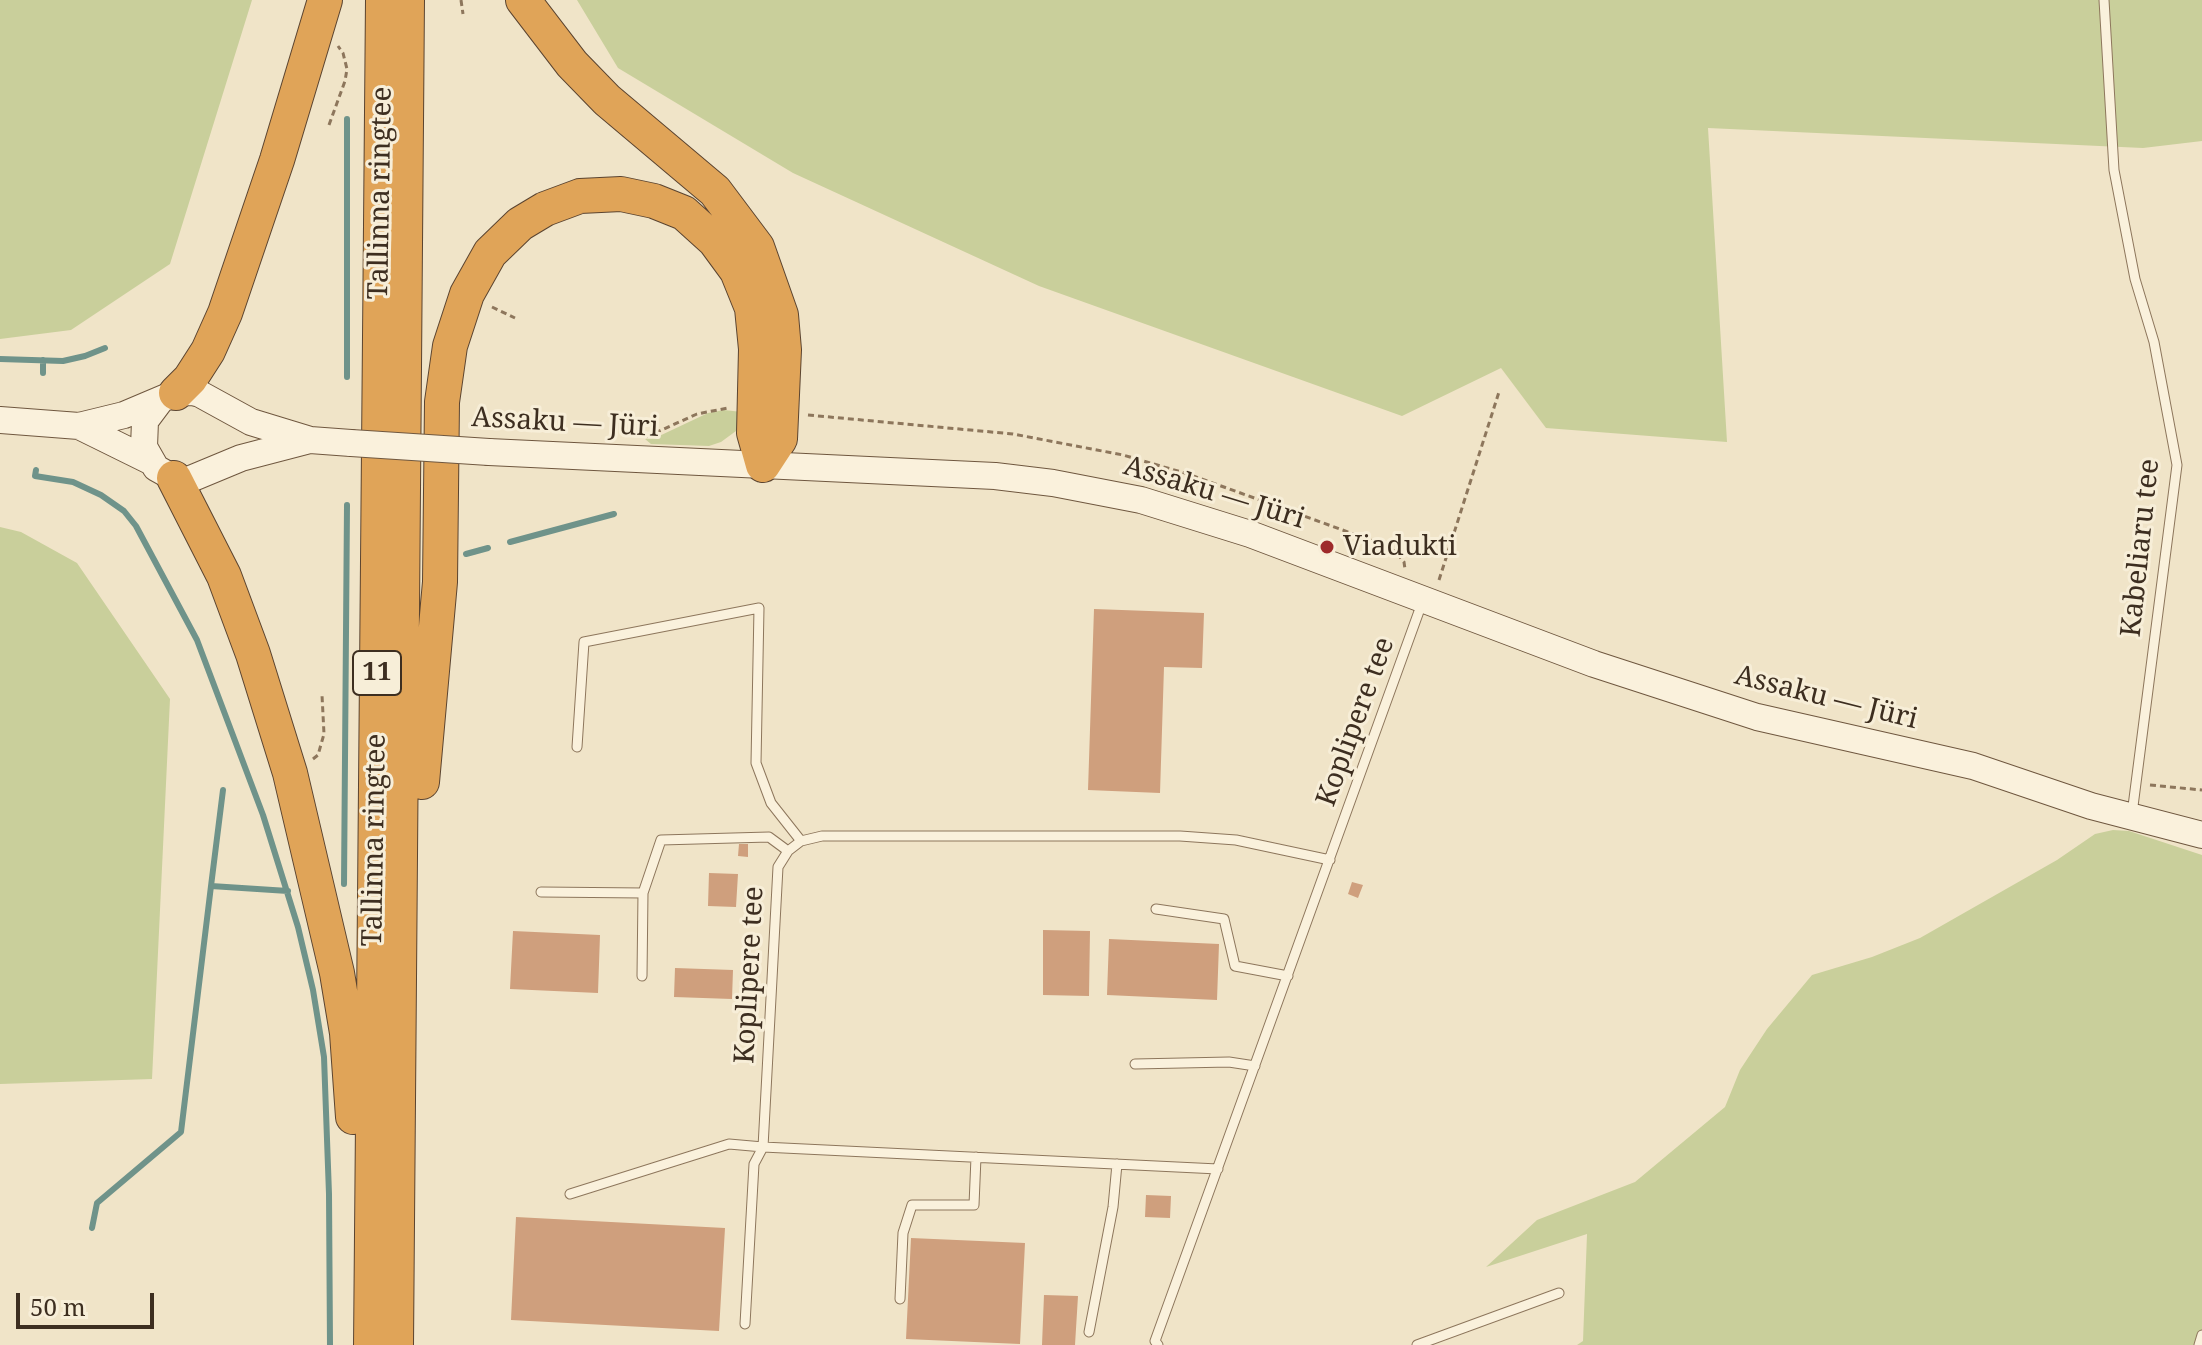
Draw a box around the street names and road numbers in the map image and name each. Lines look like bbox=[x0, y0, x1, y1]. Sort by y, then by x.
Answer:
street label: Tallinna ringtee bbox=[362, 86, 400, 300]
street label: Assaku — Jüri bbox=[471, 401, 659, 445]
street label: Assaku — Jüri bbox=[1119, 450, 1309, 536]
street label: Kabeliaru tee bbox=[2115, 457, 2167, 639]
street label: Koplipere tee bbox=[1310, 633, 1402, 811]
road number: 11 bbox=[353, 651, 401, 695]
street label: Assaku — Jüri bbox=[1731, 659, 1921, 737]
street label: Tallinna ringtee bbox=[356, 733, 394, 947]
street label: Koplipere tee bbox=[729, 886, 771, 1064]

